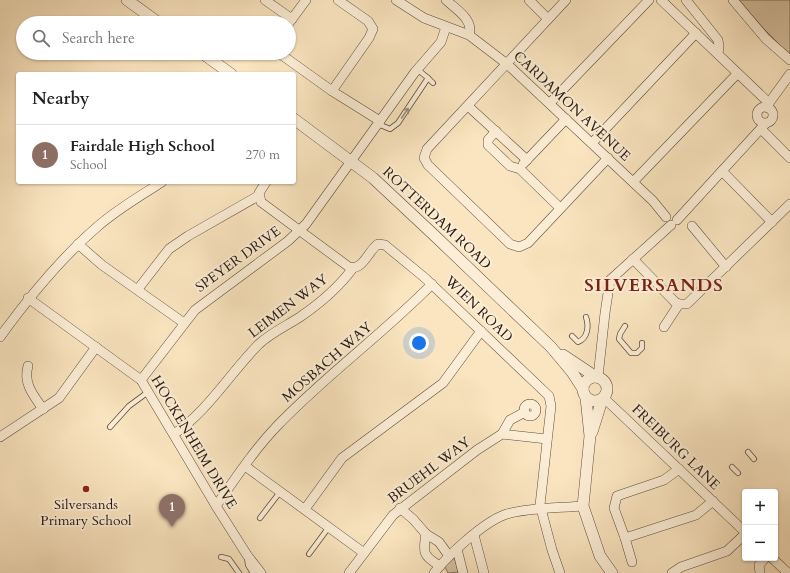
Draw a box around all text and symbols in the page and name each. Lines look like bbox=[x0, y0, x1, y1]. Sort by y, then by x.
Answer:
search box bbox=[16, 16, 296, 60]
icon: search bbox=[30, 27, 52, 49]
text: Search here bbox=[62, 28, 135, 48]
street label: CARDAMON AVENUE bbox=[509, 47, 635, 166]
text: Nearby bbox=[32, 87, 89, 110]
one-way arrow bbox=[401, 107, 409, 118]
text: Fairdale High School bbox=[70, 136, 215, 156]
text: 1 bbox=[42, 146, 48, 164]
text: 270 m bbox=[246, 146, 280, 164]
text: School bbox=[70, 156, 107, 174]
street label: ROTTERDAM ROAD bbox=[379, 163, 495, 273]
street label: SPEYER DRIVE bbox=[191, 221, 285, 296]
street label: LEIMEN WAY bbox=[244, 269, 332, 342]
street label: WIEN ROAD bbox=[440, 271, 517, 346]
district label: SILVERSANDS bbox=[584, 273, 724, 298]
street label: MOSBACH WAY bbox=[278, 317, 377, 407]
your location bbox=[409, 333, 429, 353]
street label: HOCKENHEIM DRIVE bbox=[147, 372, 242, 512]
street label: FREIBURG LANE bbox=[628, 400, 724, 494]
street label: BRUEHL WAY bbox=[384, 432, 475, 507]
marker: Silversands Primary School bbox=[81, 484, 91, 494]
map controls bbox=[742, 489, 778, 561]
button: + bbox=[742, 489, 778, 525]
pin: 1 bbox=[159, 494, 185, 527]
place label: Silversands Primary School bbox=[40, 495, 132, 530]
button: − bbox=[742, 525, 778, 561]

